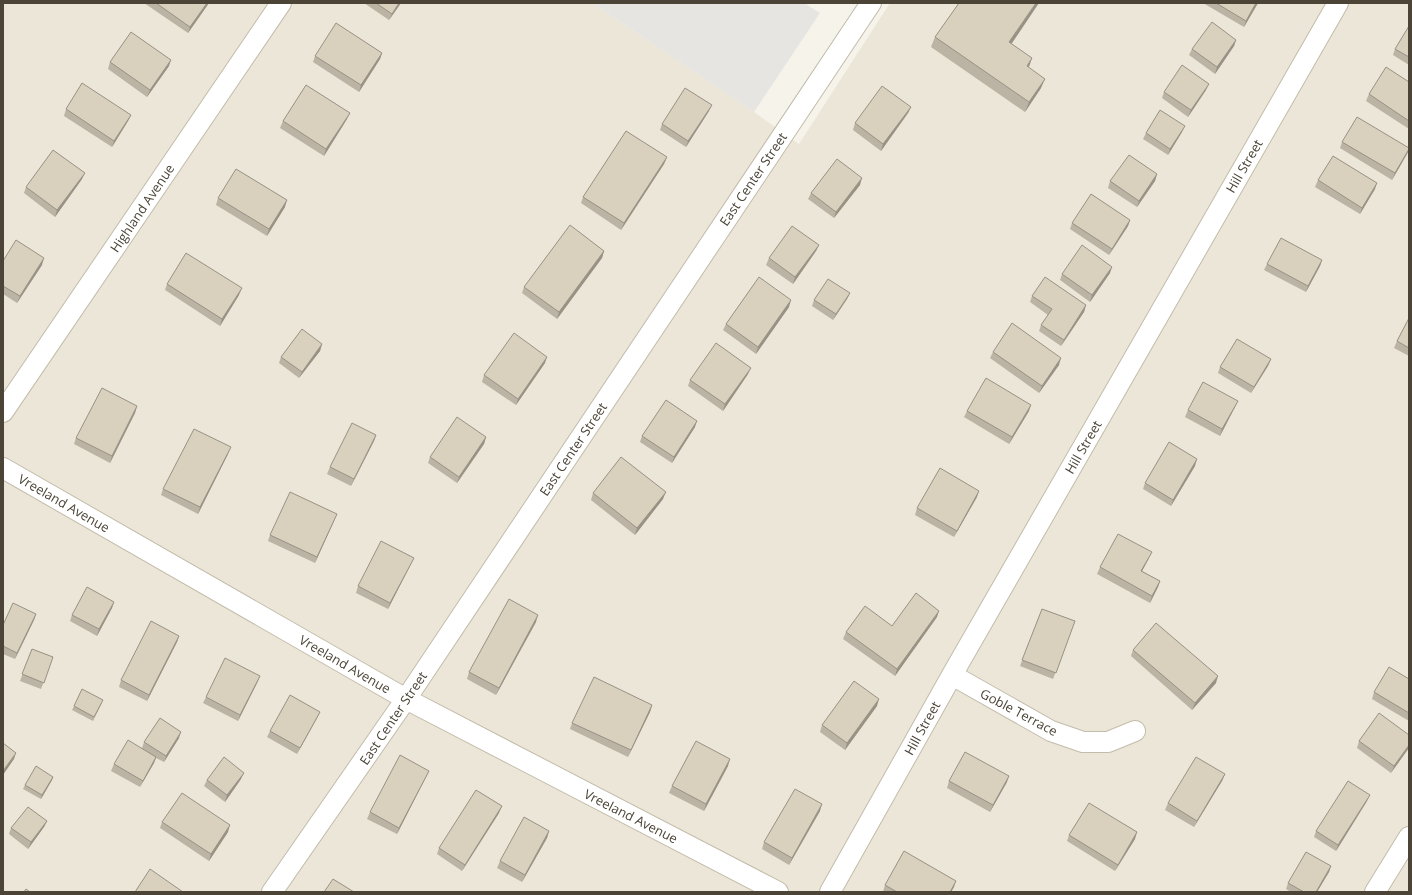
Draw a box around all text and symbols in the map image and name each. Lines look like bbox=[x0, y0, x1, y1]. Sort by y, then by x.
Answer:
street label: East Center Street bbox=[715, 128, 791, 229]
street label: Hill Street bbox=[1221, 136, 1267, 196]
street label: Highland Avenue bbox=[106, 160, 178, 256]
street label: East Center Street bbox=[535, 398, 611, 499]
street label: Hill Street bbox=[1060, 417, 1106, 477]
street label: Vreeland Avenue bbox=[15, 470, 113, 536]
street label: Vreeland Avenue bbox=[296, 631, 394, 697]
street label: East Center Street bbox=[355, 667, 431, 768]
street label: Goble Terrace bbox=[977, 684, 1061, 740]
street label: Hill Street bbox=[900, 697, 944, 758]
street label: Vreeland Avenue bbox=[581, 785, 681, 847]

